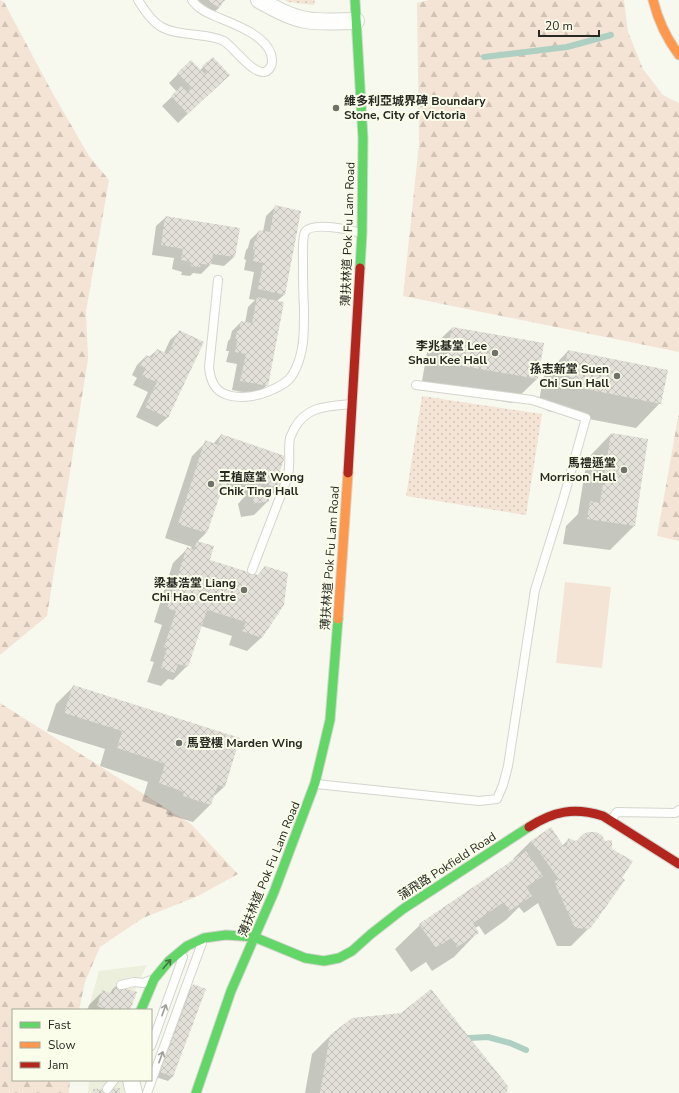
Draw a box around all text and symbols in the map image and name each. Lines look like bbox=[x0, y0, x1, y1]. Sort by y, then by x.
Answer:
scale bar bbox=[539, 12, 599, 38]
text: 20 m bbox=[545, 18, 573, 34]
place label: 維多利亞城界碑 Boundary Stone, City of Victoria bbox=[344, 93, 486, 123]
marker: 維多利亞城界碑 Boundary Stone, City of Victoria bbox=[331, 103, 341, 113]
street label: 薄扶林道 Pok Fu Lam Road bbox=[337, 161, 359, 307]
place label: 李兆基堂 Lee Shau Kee Hall bbox=[408, 338, 487, 368]
marker: 李兆基堂 Lee Shau Kee Hall bbox=[490, 348, 500, 358]
place label: 孫志新堂 Suen Chi Sun Hall bbox=[530, 361, 609, 391]
marker: 孫志新堂 Suen Chi Sun Hall bbox=[612, 371, 622, 381]
place label: 馬禮遜堂 Morrison Hall bbox=[540, 455, 616, 485]
marker: 馬禮遜堂 Morrison Hall bbox=[619, 465, 629, 475]
place label: 王植庭堂 Wong Chik Ting Hall bbox=[219, 469, 304, 499]
marker: 王植庭堂 Wong Chik Ting Hall bbox=[206, 479, 216, 489]
street label: 薄扶林道 Pok Fu Lam Road bbox=[317, 485, 343, 631]
place label: 梁基浩堂 Liang Chi Hao Centre bbox=[152, 575, 236, 605]
marker: 梁基浩堂 Liang Chi Hao Centre bbox=[239, 585, 249, 595]
place label: 馬登樓 Marden Wing bbox=[187, 735, 302, 751]
marker: 馬登樓 Marden Wing bbox=[174, 738, 184, 748]
street label: 薄扶林道 Pok Fu Lam Road bbox=[235, 799, 303, 939]
street label: 蒲飛路 Pokfield Road bbox=[395, 828, 499, 904]
one-way arrow bbox=[162, 959, 171, 970]
one-way arrow bbox=[161, 1004, 169, 1016]
legend bbox=[12, 1009, 152, 1081]
text: Fast bbox=[48, 1017, 71, 1033]
text: Slow bbox=[48, 1037, 76, 1053]
one-way arrow bbox=[158, 1051, 166, 1063]
text: Jam bbox=[47, 1057, 69, 1073]

